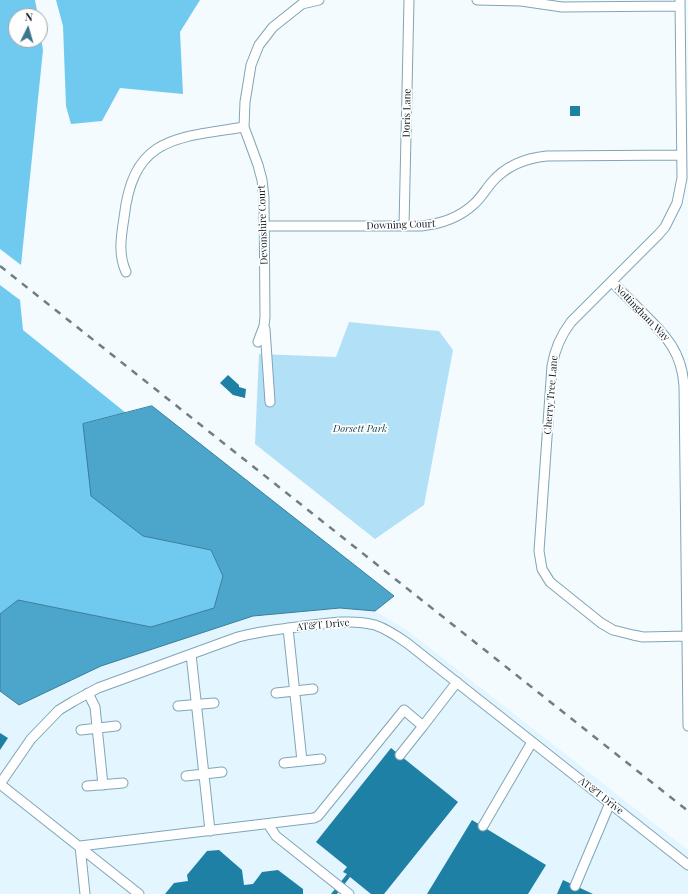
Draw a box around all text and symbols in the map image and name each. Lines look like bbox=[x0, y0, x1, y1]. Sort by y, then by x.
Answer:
north arrow bbox=[8, 8, 48, 48]
text: N bbox=[24, 9, 34, 24]
street label: Doris Lane bbox=[401, 88, 413, 138]
street label: Devonshire Court bbox=[256, 185, 270, 265]
street label: Downing Court bbox=[366, 218, 436, 232]
street label: Nottingham Way bbox=[612, 282, 672, 344]
street label: Cherry Tree Lane bbox=[542, 355, 560, 435]
park label: Dorsett Park bbox=[333, 423, 387, 435]
street label: AT&T Drive bbox=[296, 617, 350, 633]
street label: AT&T Drive bbox=[576, 775, 626, 817]

